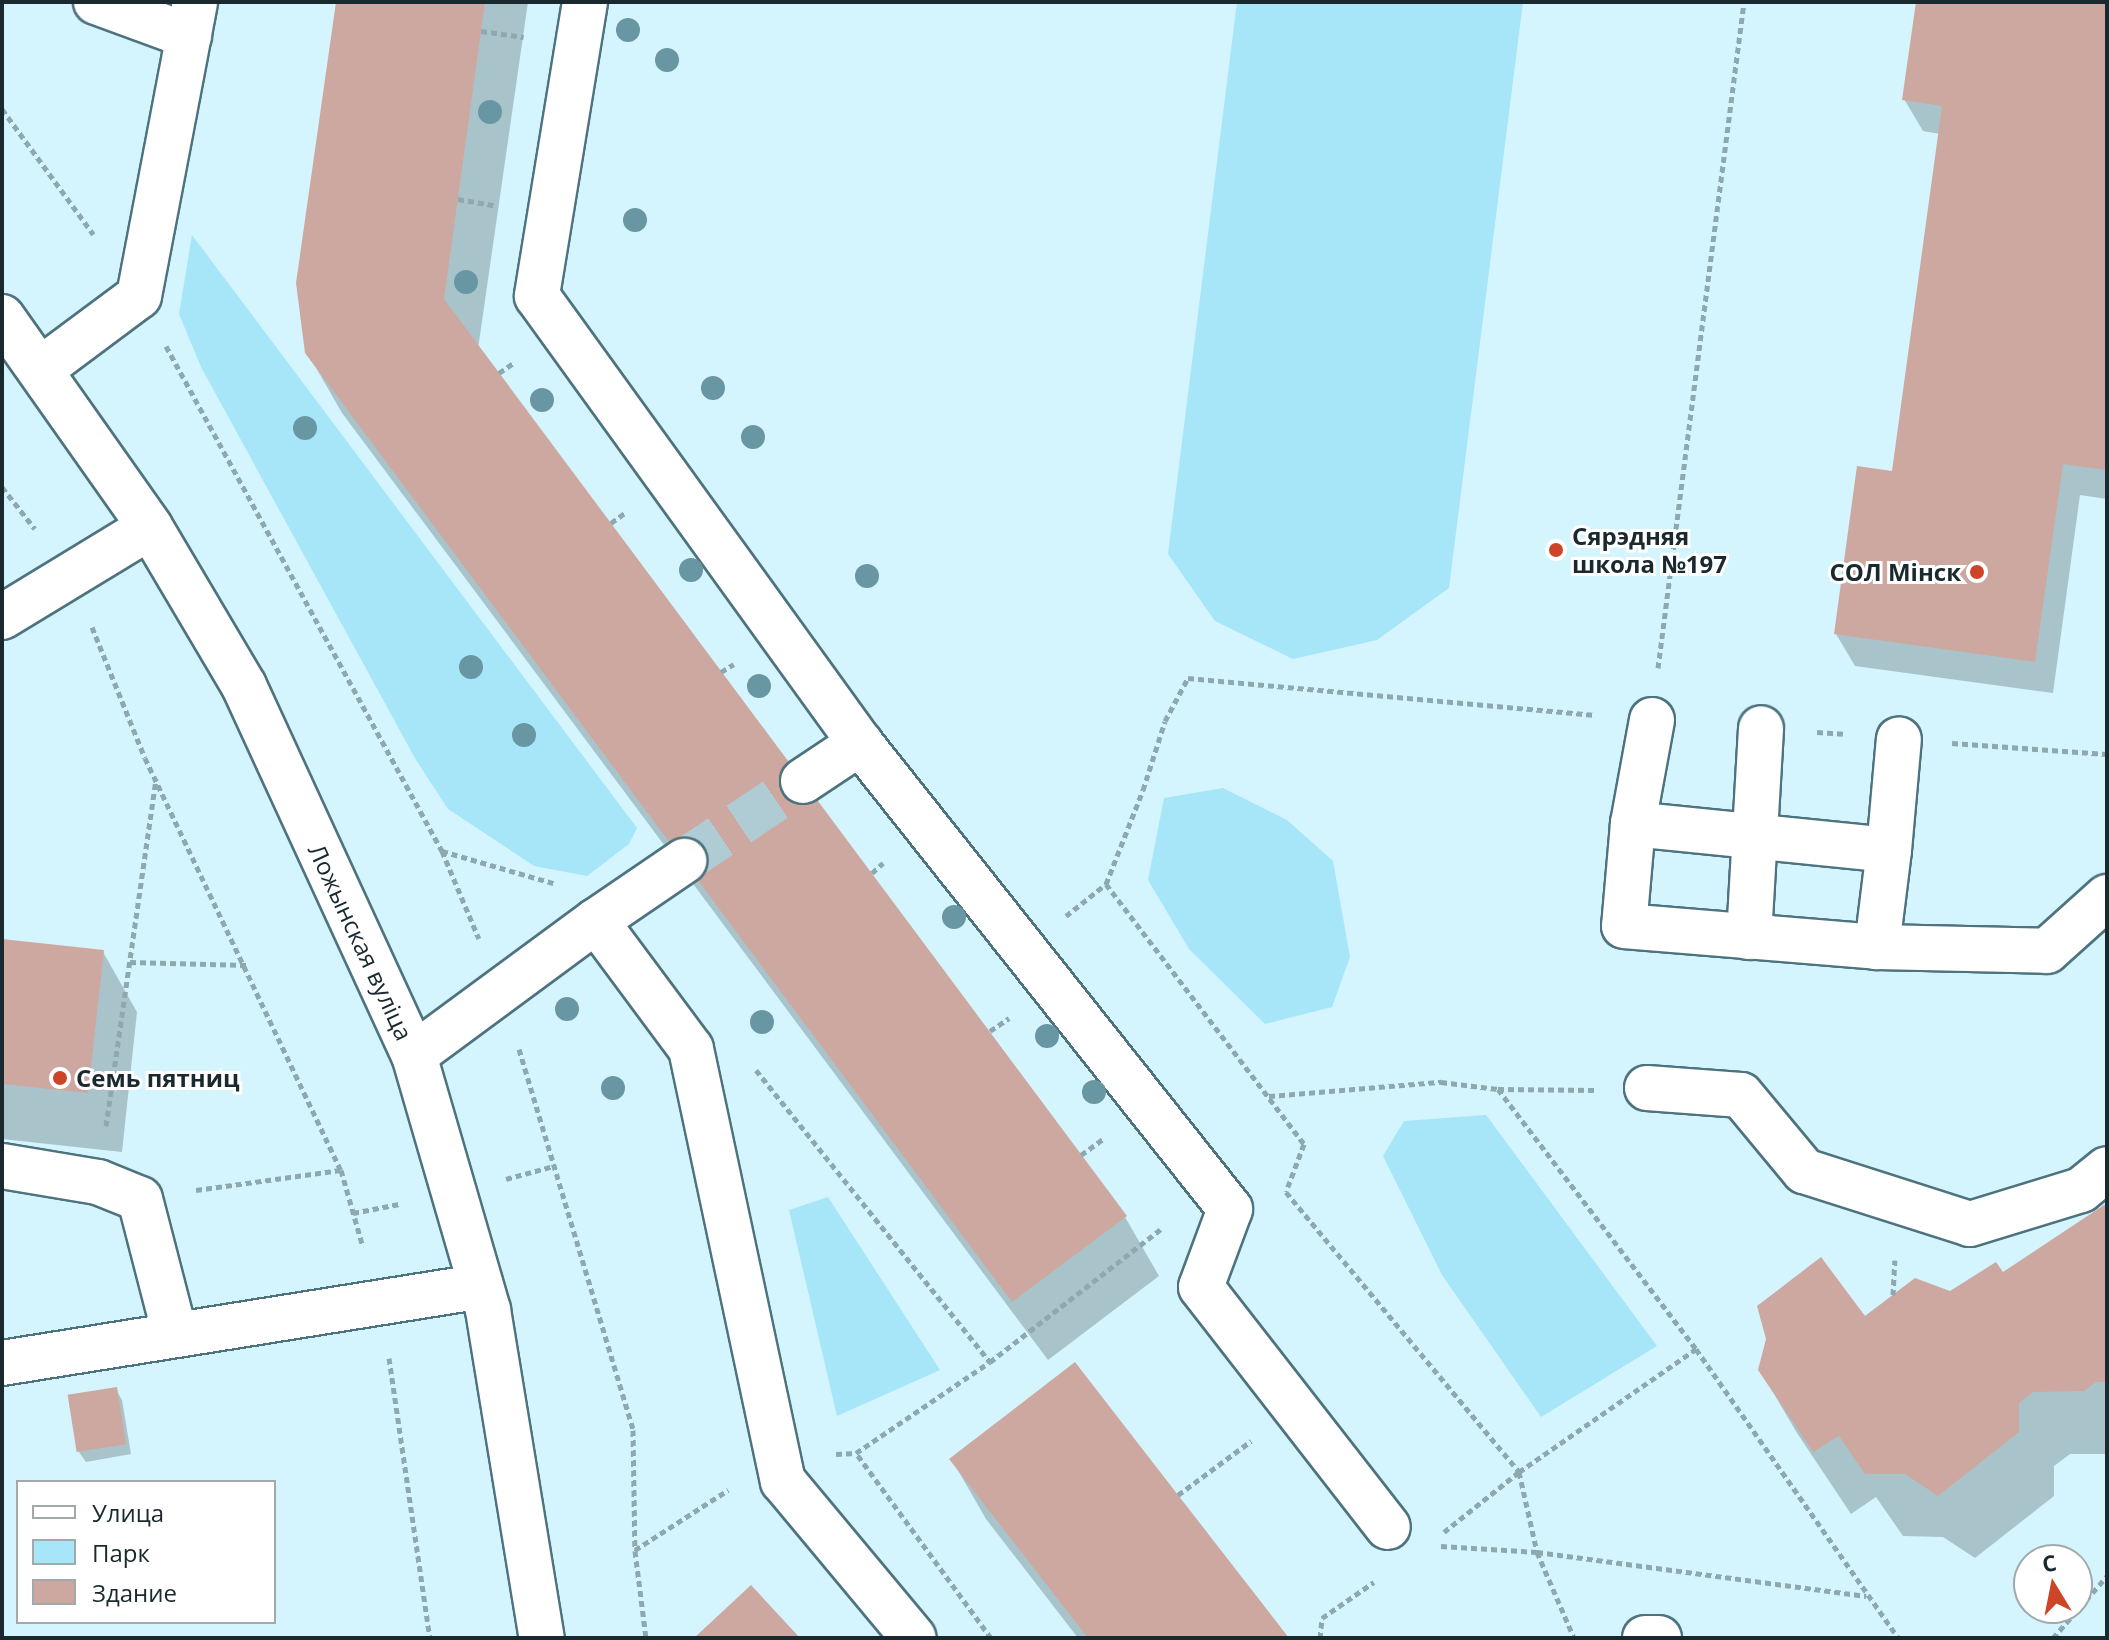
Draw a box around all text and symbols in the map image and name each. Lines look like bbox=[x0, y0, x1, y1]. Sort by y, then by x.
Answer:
place label: Сярэдняя школа №197 bbox=[1572, 522, 1727, 578]
marker: Сярэдняя школа №197 bbox=[1547, 541, 1565, 559]
place label: СОЛ Мінск bbox=[1829, 558, 1961, 586]
marker: СОЛ Мінск bbox=[1968, 563, 1986, 581]
street label: Ложынская вуліца bbox=[303, 839, 419, 1045]
place label: Семь пятниц bbox=[76, 1064, 240, 1092]
marker: Семь пятниц bbox=[51, 1069, 69, 1087]
legend bbox=[16, 1480, 276, 1624]
text: Улица bbox=[92, 1496, 164, 1529]
text: Парк bbox=[92, 1536, 150, 1569]
north arrow bbox=[2013, 1544, 2093, 1624]
text: С bbox=[2040, 1546, 2059, 1578]
text: Здание bbox=[92, 1576, 177, 1609]

